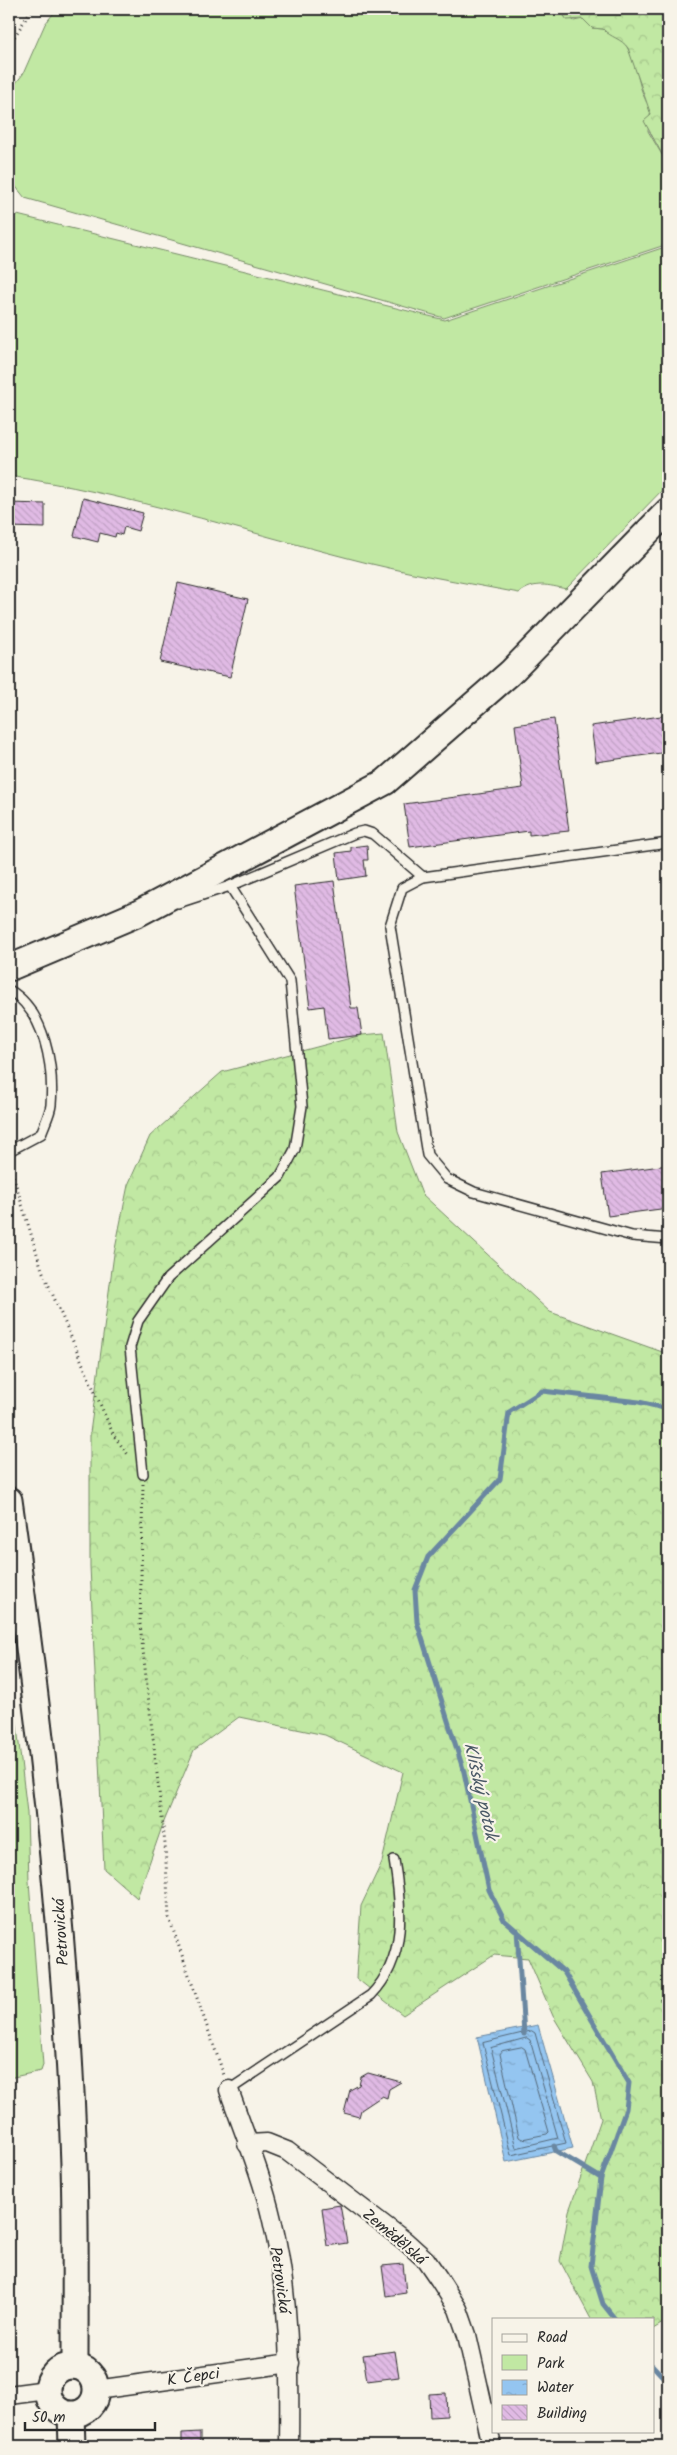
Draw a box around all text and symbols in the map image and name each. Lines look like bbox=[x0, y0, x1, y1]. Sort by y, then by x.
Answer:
water label: Klíšský potok bbox=[454, 1740, 505, 1845]
street label: Petrovická bbox=[47, 1896, 76, 1966]
street label: Zemědělská bbox=[356, 2203, 433, 2273]
street label: Petrovická bbox=[262, 2245, 297, 2317]
legend bbox=[492, 2318, 654, 2432]
text: Road bbox=[537, 2326, 568, 2350]
text: Park bbox=[537, 2352, 565, 2376]
street label: K Čepci bbox=[165, 2361, 222, 2394]
text: Water bbox=[537, 2376, 574, 2400]
scale bar bbox=[25, 2400, 155, 2432]
text: Building bbox=[537, 2402, 587, 2426]
text: 50 m bbox=[32, 2406, 66, 2430]

